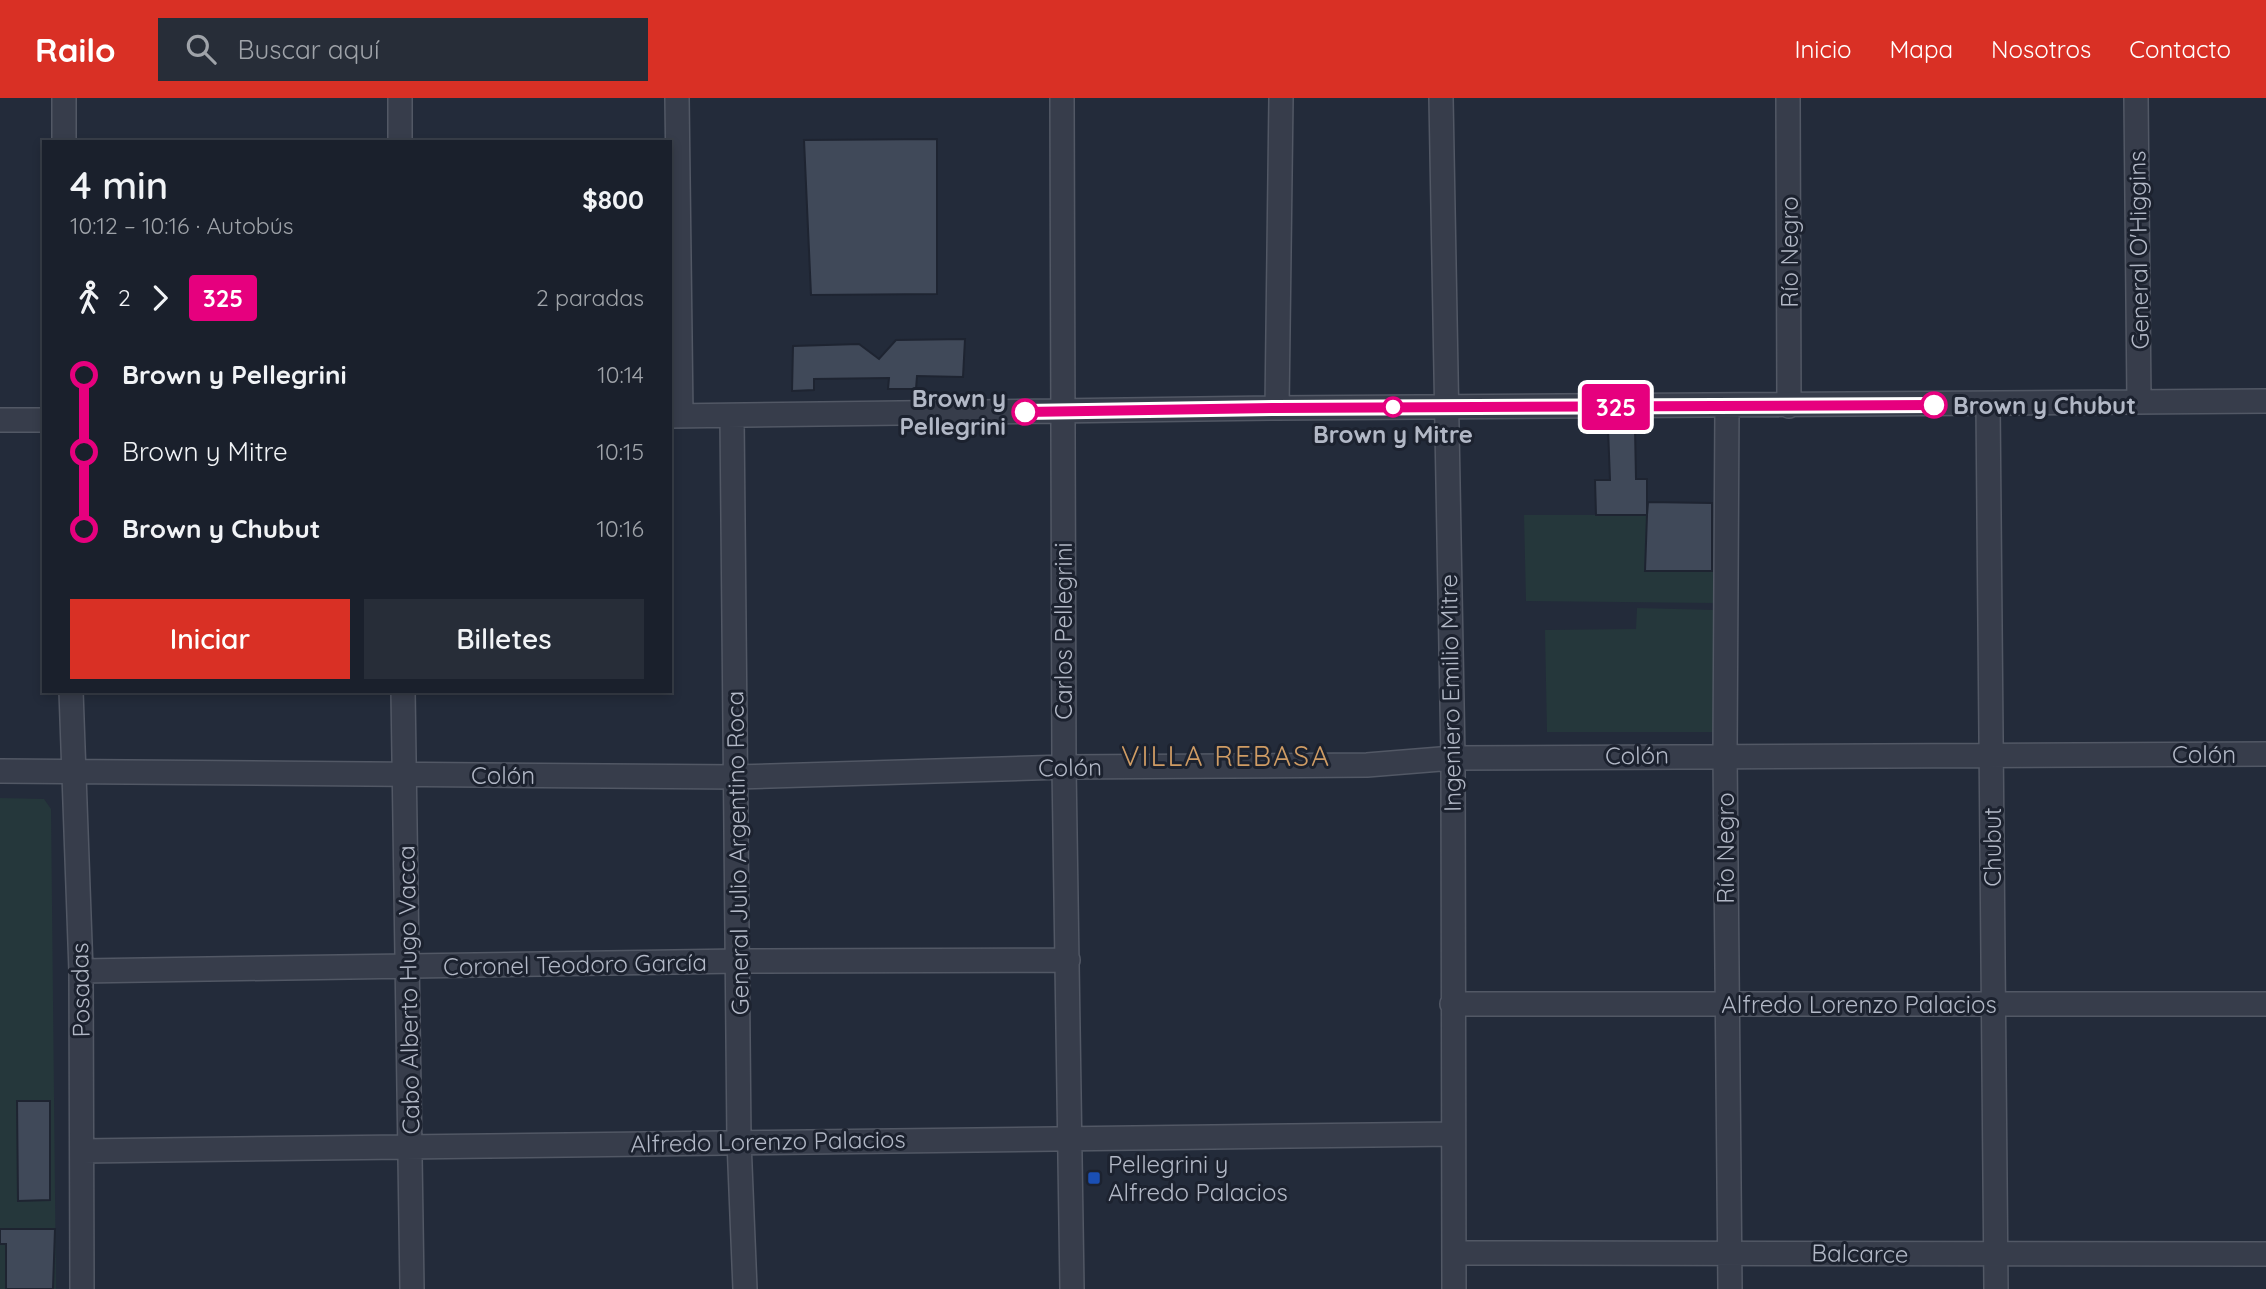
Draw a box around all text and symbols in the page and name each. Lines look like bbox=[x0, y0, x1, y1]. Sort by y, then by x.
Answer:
search box bbox=[158, 18, 648, 81]
text: Railo bbox=[35, 29, 116, 70]
icon: search bbox=[182, 30, 220, 68]
text: Buscar aquí bbox=[238, 33, 380, 66]
text: Inicio bbox=[1794, 34, 1852, 64]
text: Mapa bbox=[1890, 34, 1953, 64]
text: Nosotros bbox=[1991, 34, 2091, 64]
text: Contacto bbox=[2129, 34, 2231, 64]
street label: General O'Higgins bbox=[2121, 150, 2155, 350]
text: 4 min bbox=[70, 161, 168, 209]
text: $800 bbox=[582, 183, 644, 216]
street label: Río Negro bbox=[1774, 196, 1804, 308]
text: 10:12 – 10:16 · Autobús bbox=[70, 211, 294, 240]
icon: walk bbox=[70, 279, 108, 317]
icon: forward bbox=[141, 279, 179, 317]
text: 2 bbox=[118, 283, 131, 312]
text: 325 bbox=[203, 283, 243, 313]
text: 2 paradas bbox=[536, 283, 644, 312]
text: Brown y Pellegrini bbox=[122, 358, 347, 391]
text: 10:14 bbox=[597, 360, 644, 389]
place label: Brown y Pellegrini bbox=[899, 383, 1006, 441]
line badge: 325 bbox=[1576, 384, 1656, 430]
place label: Brown y Chubut bbox=[1953, 390, 2136, 420]
text: 325 bbox=[1596, 392, 1636, 422]
marker: Brown y Chubut bbox=[1921, 392, 1947, 418]
marker: Brown y Mitre bbox=[1383, 397, 1403, 417]
marker: Brown y Pellegrini bbox=[1012, 399, 1038, 425]
place label: Brown y Mitre bbox=[1313, 419, 1473, 449]
text: Brown y Mitre bbox=[122, 435, 288, 468]
text: 10:15 bbox=[596, 437, 644, 466]
text: Brown y Chubut bbox=[122, 512, 320, 545]
text: 10:16 bbox=[597, 514, 644, 543]
street label: Carlos Pellegrini bbox=[1048, 542, 1078, 720]
street label: Ingeniero Emilio Mitre bbox=[1433, 574, 1467, 812]
button: Iniciar bbox=[70, 599, 350, 679]
button: Billetes bbox=[364, 599, 644, 679]
street label: General Julio Argentino Roca bbox=[719, 691, 755, 1015]
district label: VILLA REBASA bbox=[1121, 738, 1331, 773]
street label: Colón bbox=[1605, 739, 1669, 771]
street label: Colón bbox=[2172, 739, 2236, 769]
street label: Colón bbox=[1038, 751, 1102, 783]
street label: Colón bbox=[471, 760, 535, 790]
street label: Río Negro bbox=[1710, 792, 1740, 904]
street label: Chubut bbox=[1977, 807, 2007, 887]
street label: Cabo Alberto Hugo Vacca bbox=[390, 845, 426, 1135]
street label: Posadas bbox=[64, 942, 96, 1038]
street label: Coronel Teodoro García bbox=[443, 947, 707, 981]
street label: Alfredo Lorenzo Palacios bbox=[1721, 989, 1997, 1019]
street label: Alfredo Lorenzo Palacios bbox=[630, 1124, 906, 1158]
place label: Pellegrini y Alfredo Palacios bbox=[1108, 1149, 1288, 1207]
marker: Pellegrini y Alfredo Palacios bbox=[1086, 1170, 1102, 1186]
street label: Balcarce bbox=[1811, 1237, 1909, 1269]

